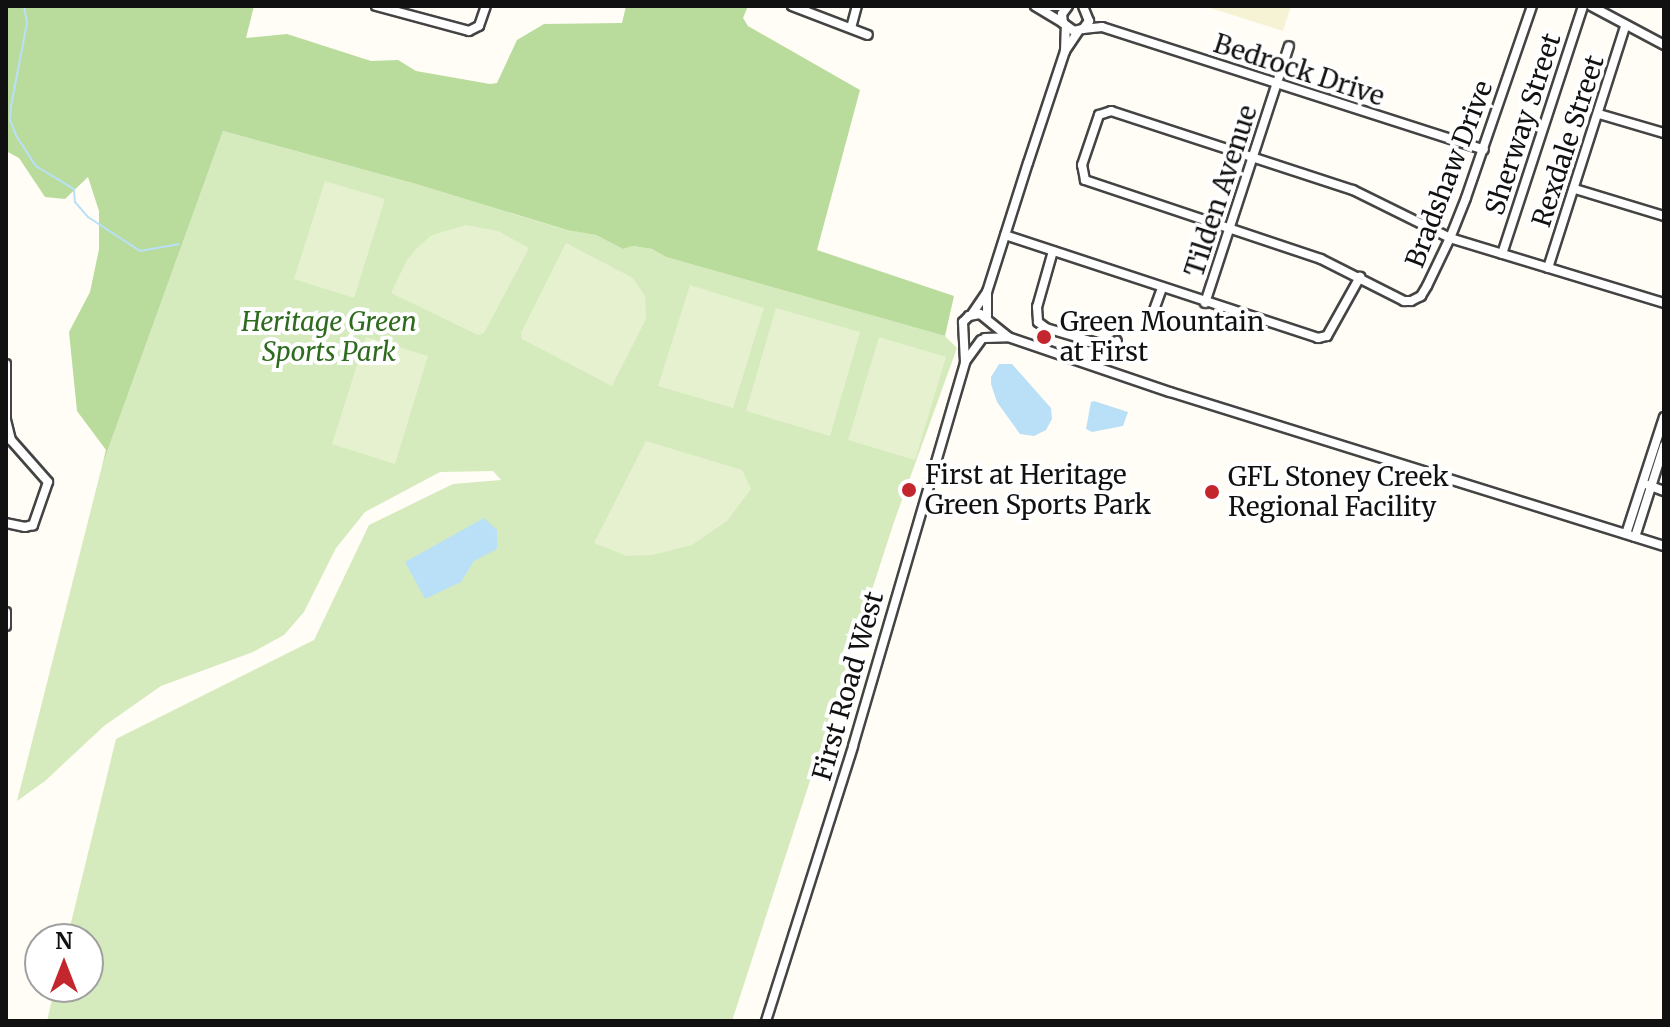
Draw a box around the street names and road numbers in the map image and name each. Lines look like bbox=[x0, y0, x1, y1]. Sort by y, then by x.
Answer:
street label: Bedrock Drive bbox=[1210, 28, 1388, 112]
street label: Sherway Street bbox=[1479, 29, 1567, 219]
street label: Rexdale Street bbox=[1526, 51, 1610, 231]
street label: Bradshaw Drive bbox=[1399, 76, 1499, 272]
street label: Tilden Avenue bbox=[1179, 101, 1263, 281]
street label: First Road West bbox=[806, 588, 890, 784]

